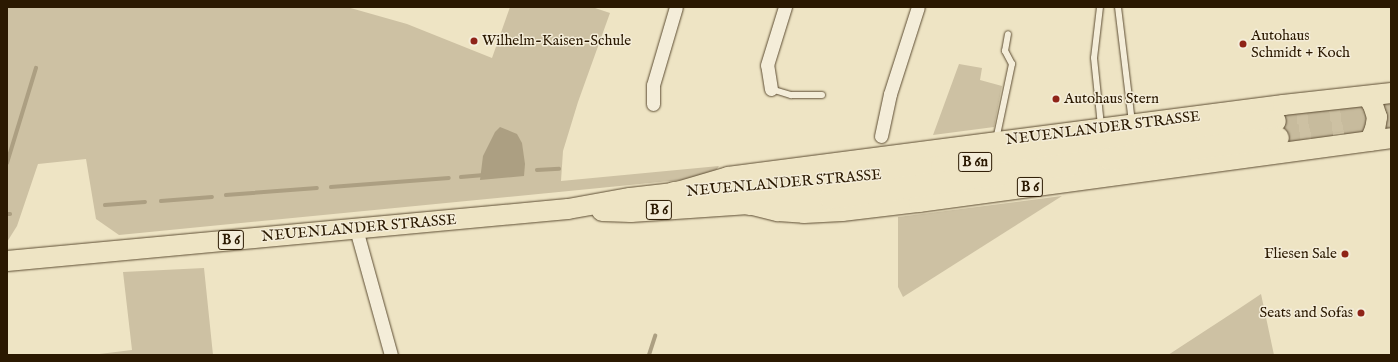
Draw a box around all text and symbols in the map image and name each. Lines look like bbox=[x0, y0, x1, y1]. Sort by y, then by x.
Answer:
place label: Autohaus Schmidt + Koch bbox=[1251, 26, 1350, 61]
place label: Wilhelm-Kaisen-Schule bbox=[482, 32, 631, 50]
marker: Wilhelm-Kaisen-Schule bbox=[469, 36, 479, 46]
marker: Autohaus Schmidt + Koch bbox=[1238, 39, 1248, 49]
place label: Autohaus Stern bbox=[1064, 90, 1159, 108]
marker: Autohaus Stern bbox=[1051, 94, 1061, 104]
street label: NEUENLANDER STRASSE bbox=[1005, 107, 1201, 149]
road number: B 6n bbox=[958, 150, 992, 174]
street label: NEUENLANDER STRASSE bbox=[686, 166, 882, 200]
road number: B 6 bbox=[1016, 175, 1044, 199]
road number: B 6 bbox=[645, 198, 673, 222]
street label: NEUENLANDER STRASSE bbox=[261, 211, 457, 245]
road number: B 6 bbox=[217, 228, 245, 252]
place label: Fliesen Sale bbox=[1264, 245, 1337, 263]
marker: Fliesen Sale bbox=[1340, 249, 1350, 259]
place label: Seats and Sofas bbox=[1260, 304, 1353, 322]
marker: Seats and Sofas bbox=[1356, 308, 1366, 318]

